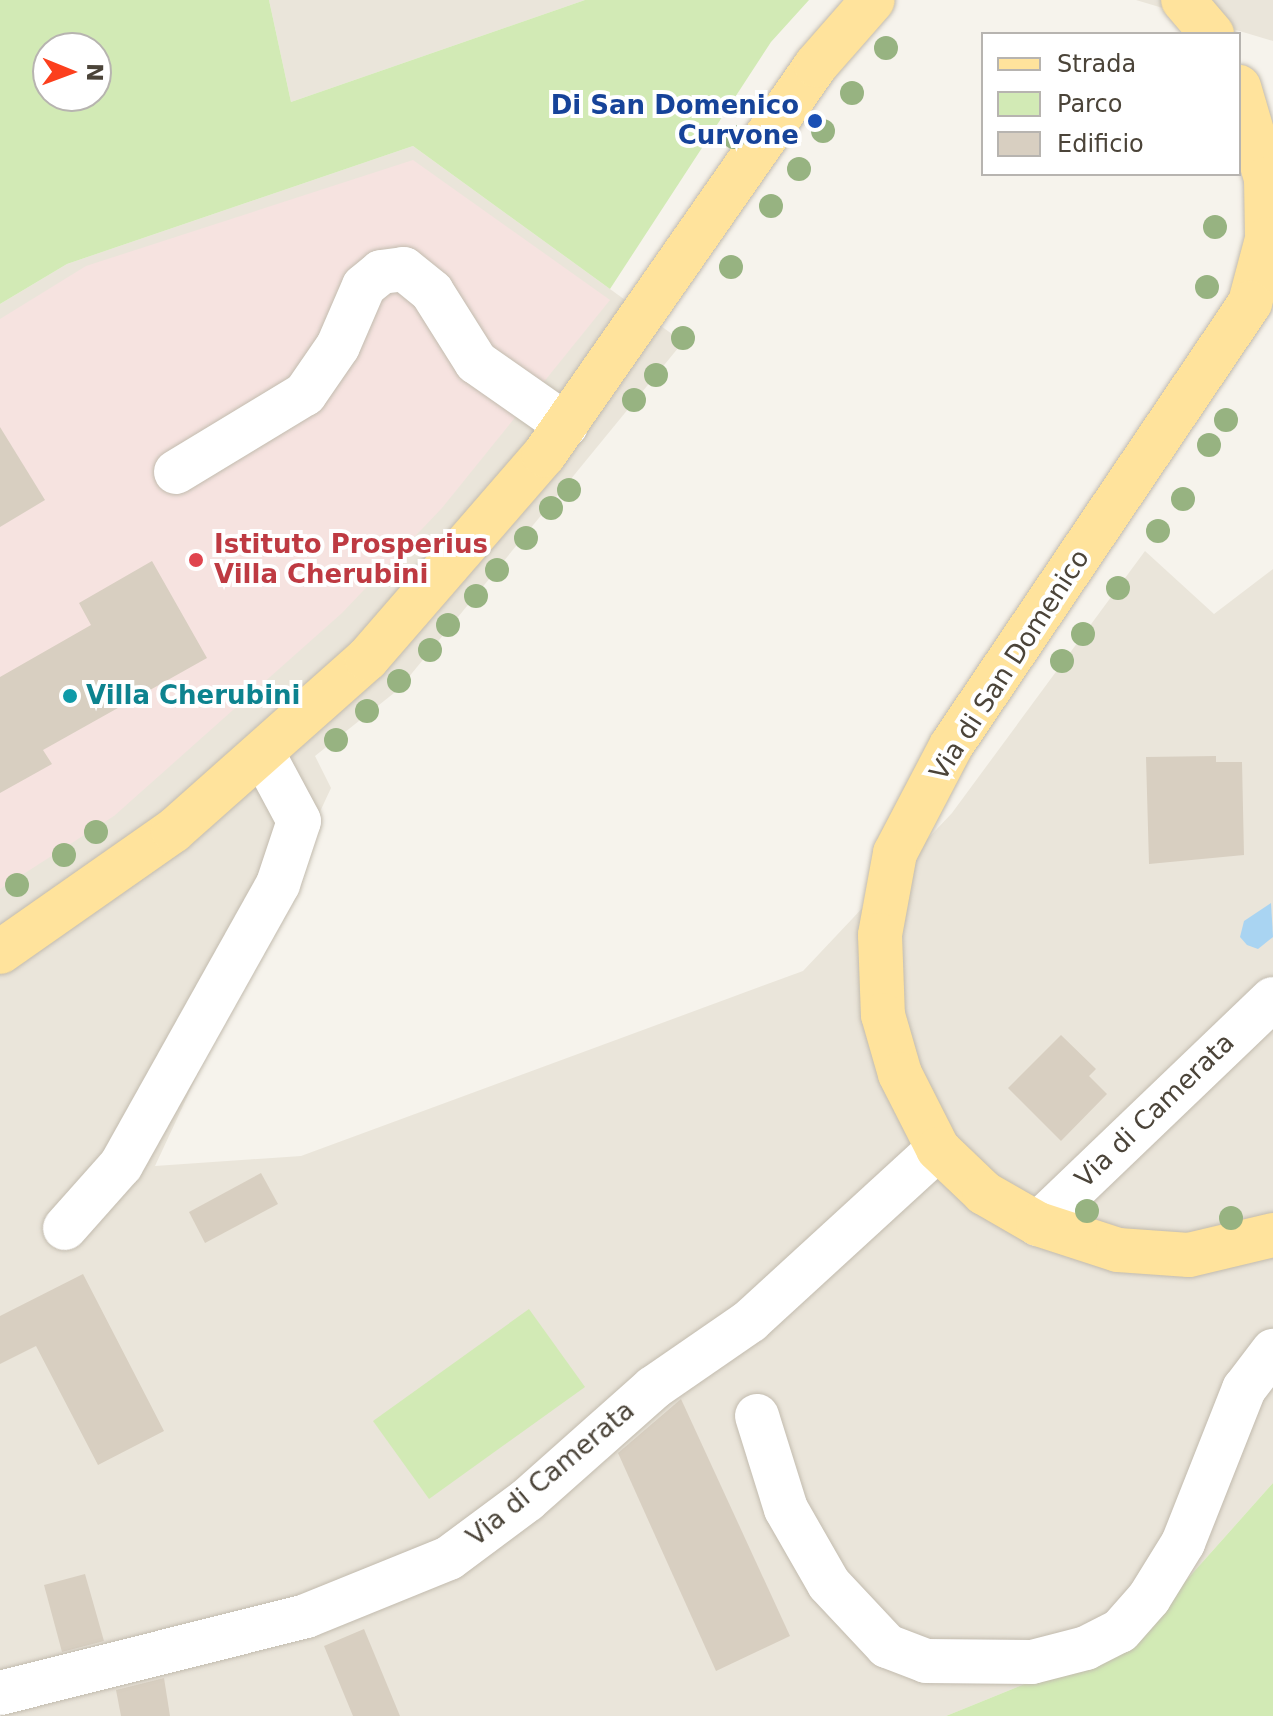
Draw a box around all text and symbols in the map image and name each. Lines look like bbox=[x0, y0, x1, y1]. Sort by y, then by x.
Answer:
north arrow bbox=[32, 32, 112, 112]
legend bbox=[981, 32, 1241, 176]
text: Strada bbox=[1057, 50, 1136, 78]
text: N bbox=[82, 63, 107, 82]
place label: Di San Domenico Curvone bbox=[551, 90, 799, 152]
text: Parco bbox=[1057, 90, 1122, 118]
marker: Di San Domenico Curvone bbox=[806, 112, 824, 130]
text: Edificio bbox=[1057, 130, 1144, 158]
place label: Istituto Prosperius Villa Cherubini bbox=[214, 529, 488, 590]
street label: Via di San Domenico bbox=[924, 544, 1096, 786]
marker: Istituto Prosperius Villa Cherubini bbox=[185, 549, 207, 571]
place label: Villa Cherubini bbox=[86, 680, 300, 712]
marker: Villa Cherubini bbox=[61, 687, 79, 705]
street label: Via di Camerata bbox=[1069, 1027, 1241, 1195]
street label: Via di Camerata bbox=[461, 1395, 641, 1553]

